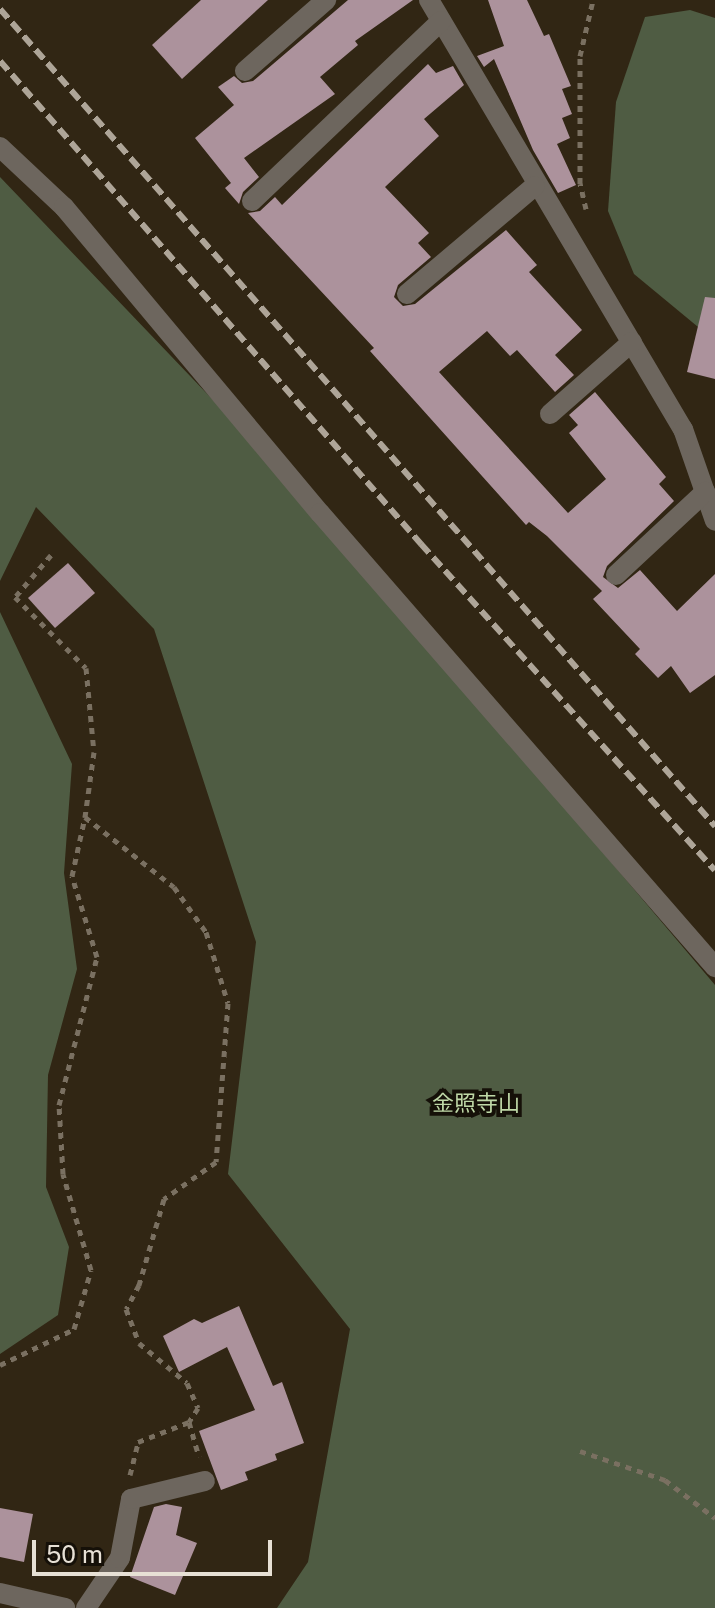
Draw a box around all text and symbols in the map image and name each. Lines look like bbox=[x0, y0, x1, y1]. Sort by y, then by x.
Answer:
park label: 金照寺山 bbox=[432, 1091, 520, 1117]
scale bar bbox=[36, 1524, 276, 1574]
text: 50 m bbox=[46, 1540, 103, 1568]

